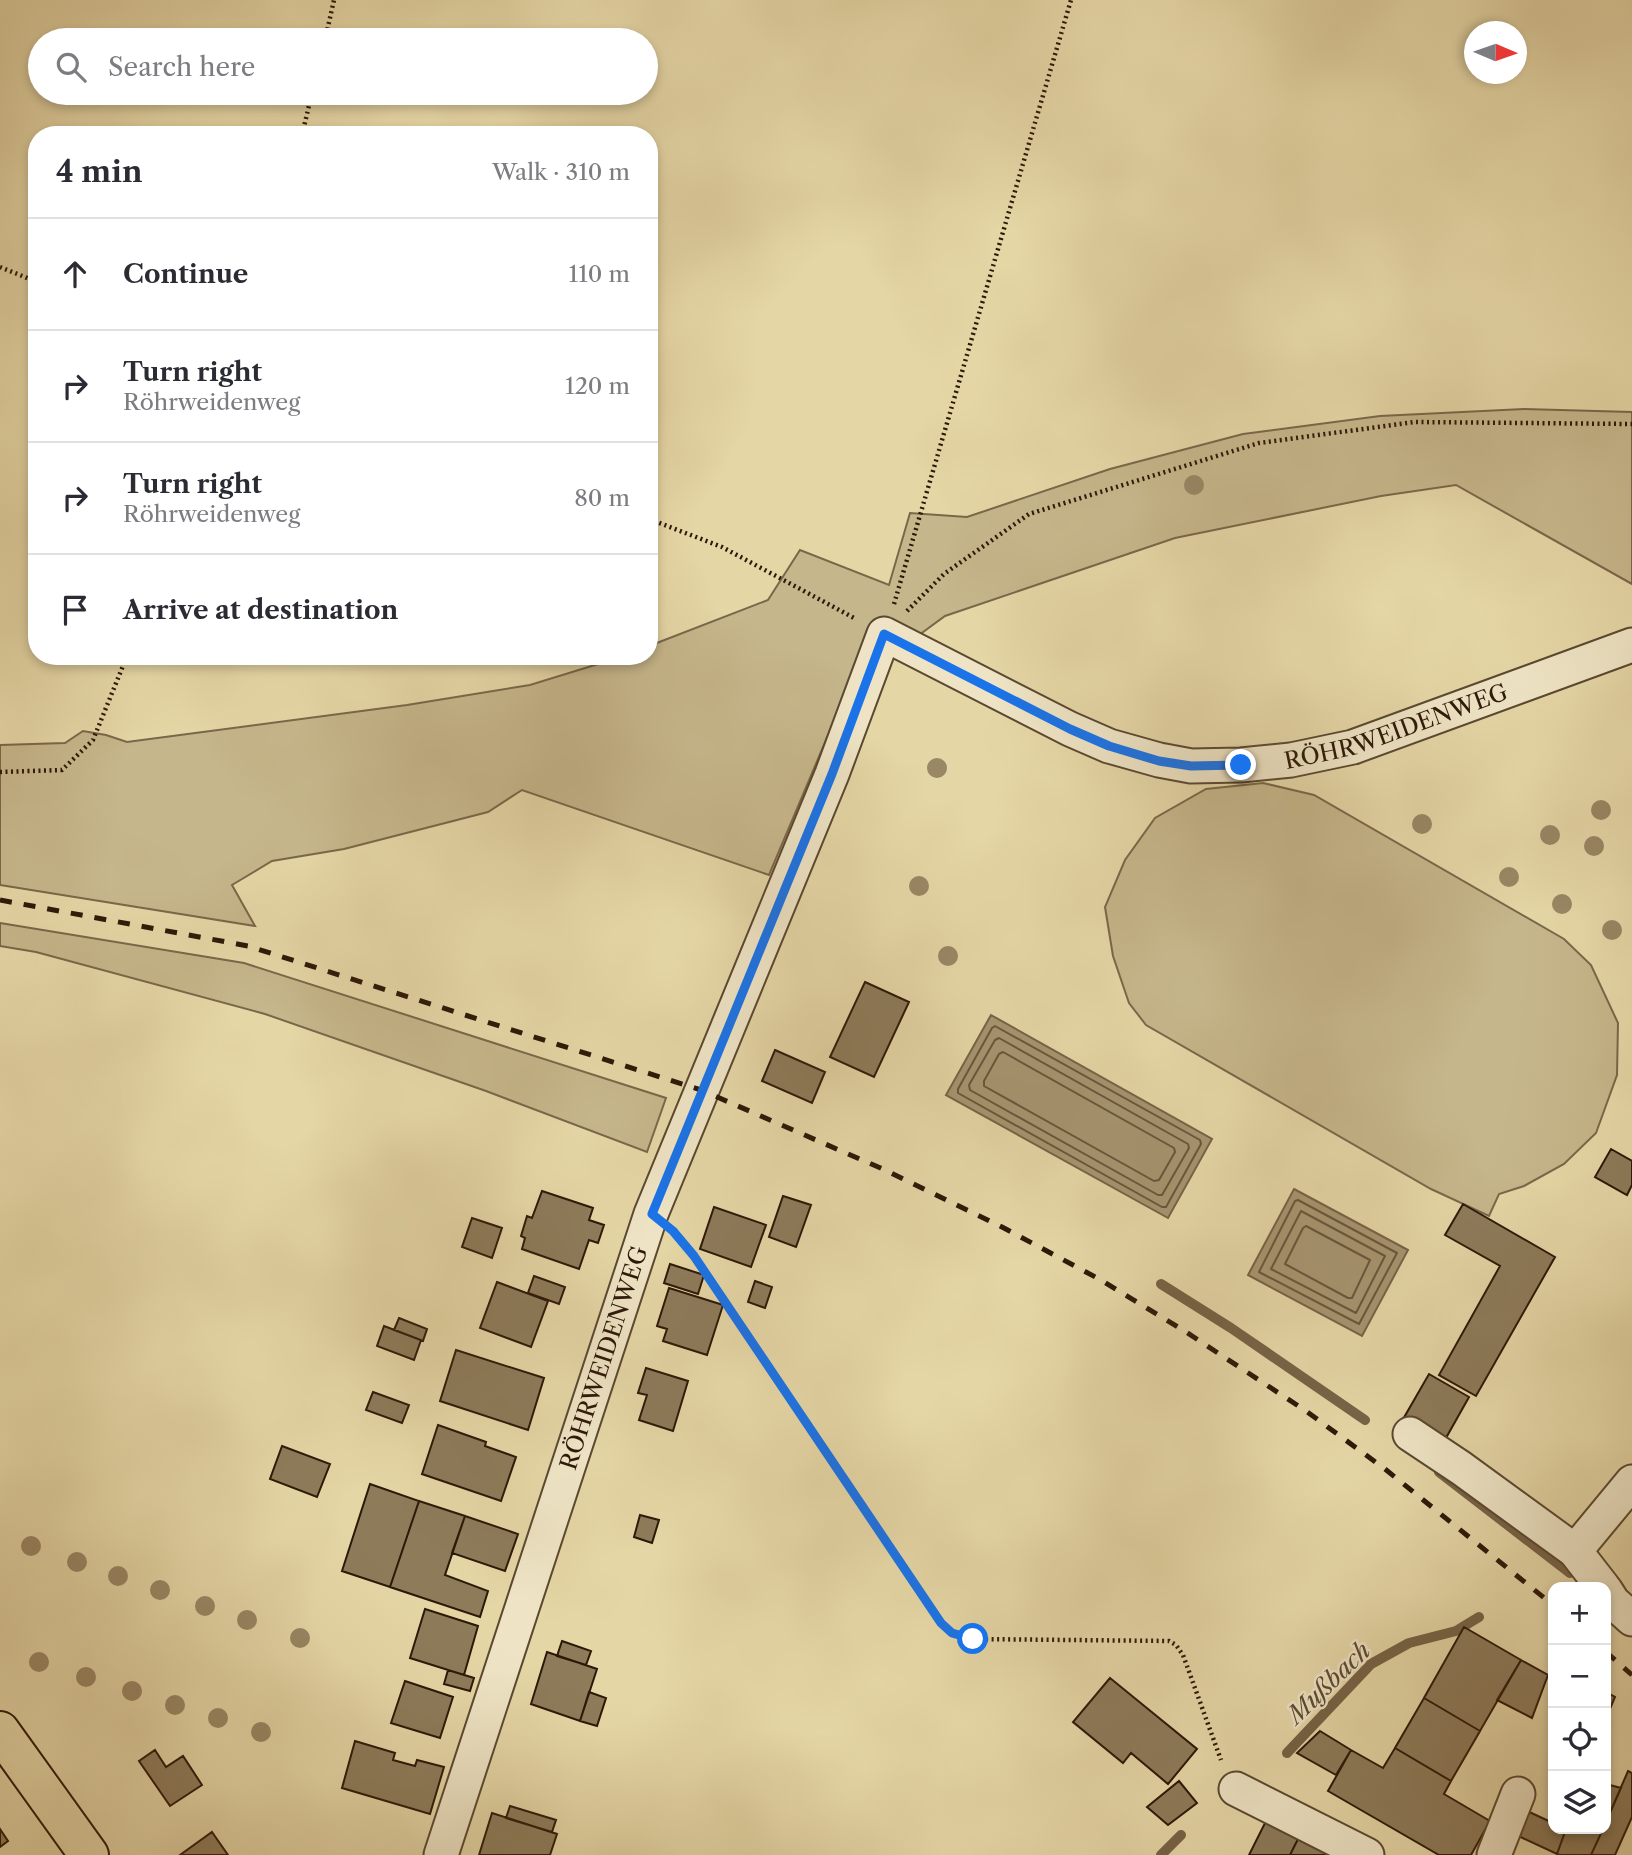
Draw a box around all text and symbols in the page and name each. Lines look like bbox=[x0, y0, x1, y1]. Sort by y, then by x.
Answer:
north arrow bbox=[1464, 21, 1527, 84]
search box bbox=[28, 28, 658, 105]
icon: search bbox=[52, 48, 90, 86]
text: Search here bbox=[108, 51, 255, 83]
text: 4 min bbox=[56, 153, 142, 190]
text: Walk · 310 m bbox=[492, 158, 630, 186]
icon: ahead bbox=[56, 255, 94, 293]
text: Continue bbox=[123, 258, 248, 290]
text: 110 m bbox=[569, 260, 630, 288]
text: Turn right bbox=[123, 356, 262, 388]
icon: right bbox=[56, 367, 94, 405]
text: 120 m bbox=[565, 372, 630, 400]
text: Röhrweidenweg bbox=[123, 388, 300, 416]
text: Turn right bbox=[123, 468, 262, 500]
icon: right bbox=[56, 479, 94, 517]
text: 80 m bbox=[574, 484, 630, 512]
text: Röhrweidenweg bbox=[123, 500, 300, 528]
icon: arrive bbox=[56, 591, 94, 629]
text: Arrive at destination bbox=[123, 594, 398, 626]
street label: RÖHRWEIDENWEG bbox=[1282, 678, 1512, 775]
route end bbox=[1225, 749, 1256, 780]
street label: RÖHRWEIDENWEG bbox=[554, 1243, 654, 1473]
map controls bbox=[1548, 1582, 1611, 1834]
button: + bbox=[1548, 1582, 1611, 1645]
route start bbox=[957, 1623, 988, 1654]
water label: Mußbach bbox=[1279, 1636, 1376, 1731]
button: − bbox=[1548, 1645, 1611, 1708]
button: locate bbox=[1548, 1708, 1611, 1771]
button: layers bbox=[1548, 1771, 1611, 1834]

